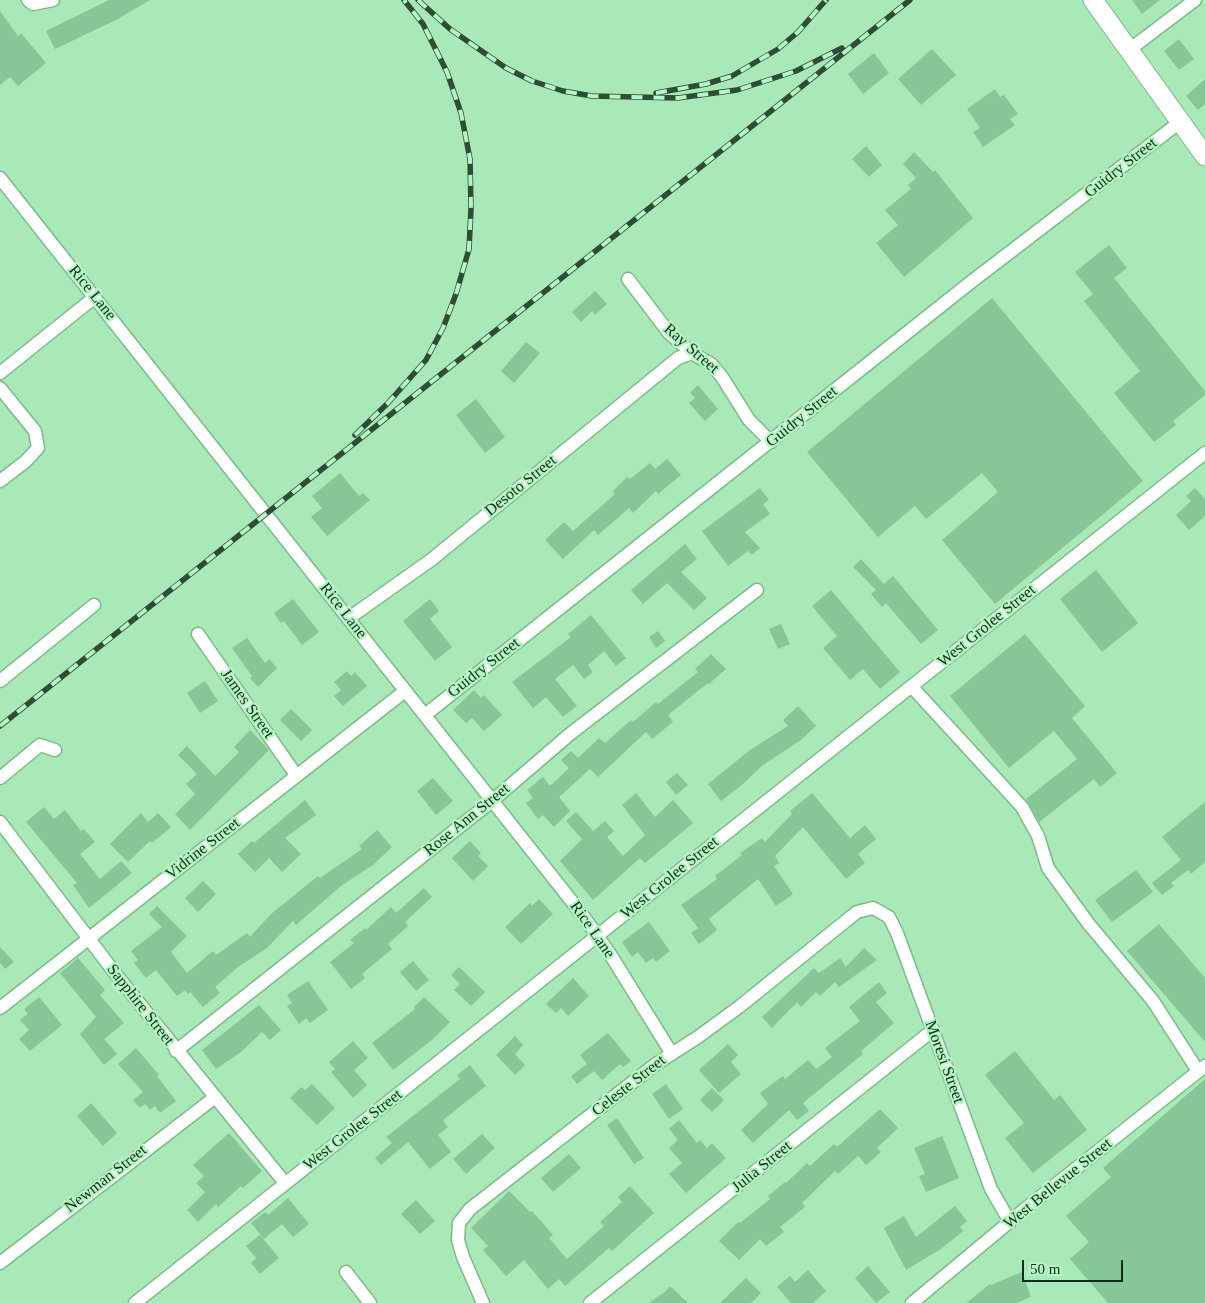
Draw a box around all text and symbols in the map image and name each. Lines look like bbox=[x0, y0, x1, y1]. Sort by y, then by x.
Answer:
street label: Guidry Street bbox=[1081, 134, 1161, 202]
street label: Rice Lane bbox=[64, 262, 120, 324]
street label: Ray Street bbox=[659, 320, 723, 378]
street label: Guidry Street bbox=[762, 382, 842, 452]
street label: Desoto Street bbox=[481, 451, 561, 521]
street label: Rice Lane bbox=[315, 579, 371, 643]
street label: West Grolee Street bbox=[934, 581, 1040, 671]
street label: Guidry Street bbox=[444, 634, 524, 702]
street label: James Street bbox=[216, 666, 278, 742]
street label: Rose Ann Street bbox=[420, 780, 514, 860]
street label: Vidrine Street bbox=[162, 814, 244, 884]
street label: West Grolee Street bbox=[617, 833, 723, 923]
street label: Rice Lane bbox=[565, 898, 619, 962]
street label: Sapphire Street bbox=[102, 960, 178, 1050]
street label: Moresi Street bbox=[920, 1018, 968, 1106]
street label: Celeste Street bbox=[588, 1051, 670, 1121]
street label: West Grolee Street bbox=[300, 1085, 406, 1175]
street label: West Bellevue Street bbox=[1000, 1134, 1116, 1234]
street label: Julia Street bbox=[728, 1137, 796, 1197]
street label: Newman Street bbox=[61, 1141, 151, 1217]
scale bar bbox=[1025, 1250, 1126, 1282]
text: 50 m bbox=[1030, 1261, 1060, 1277]

